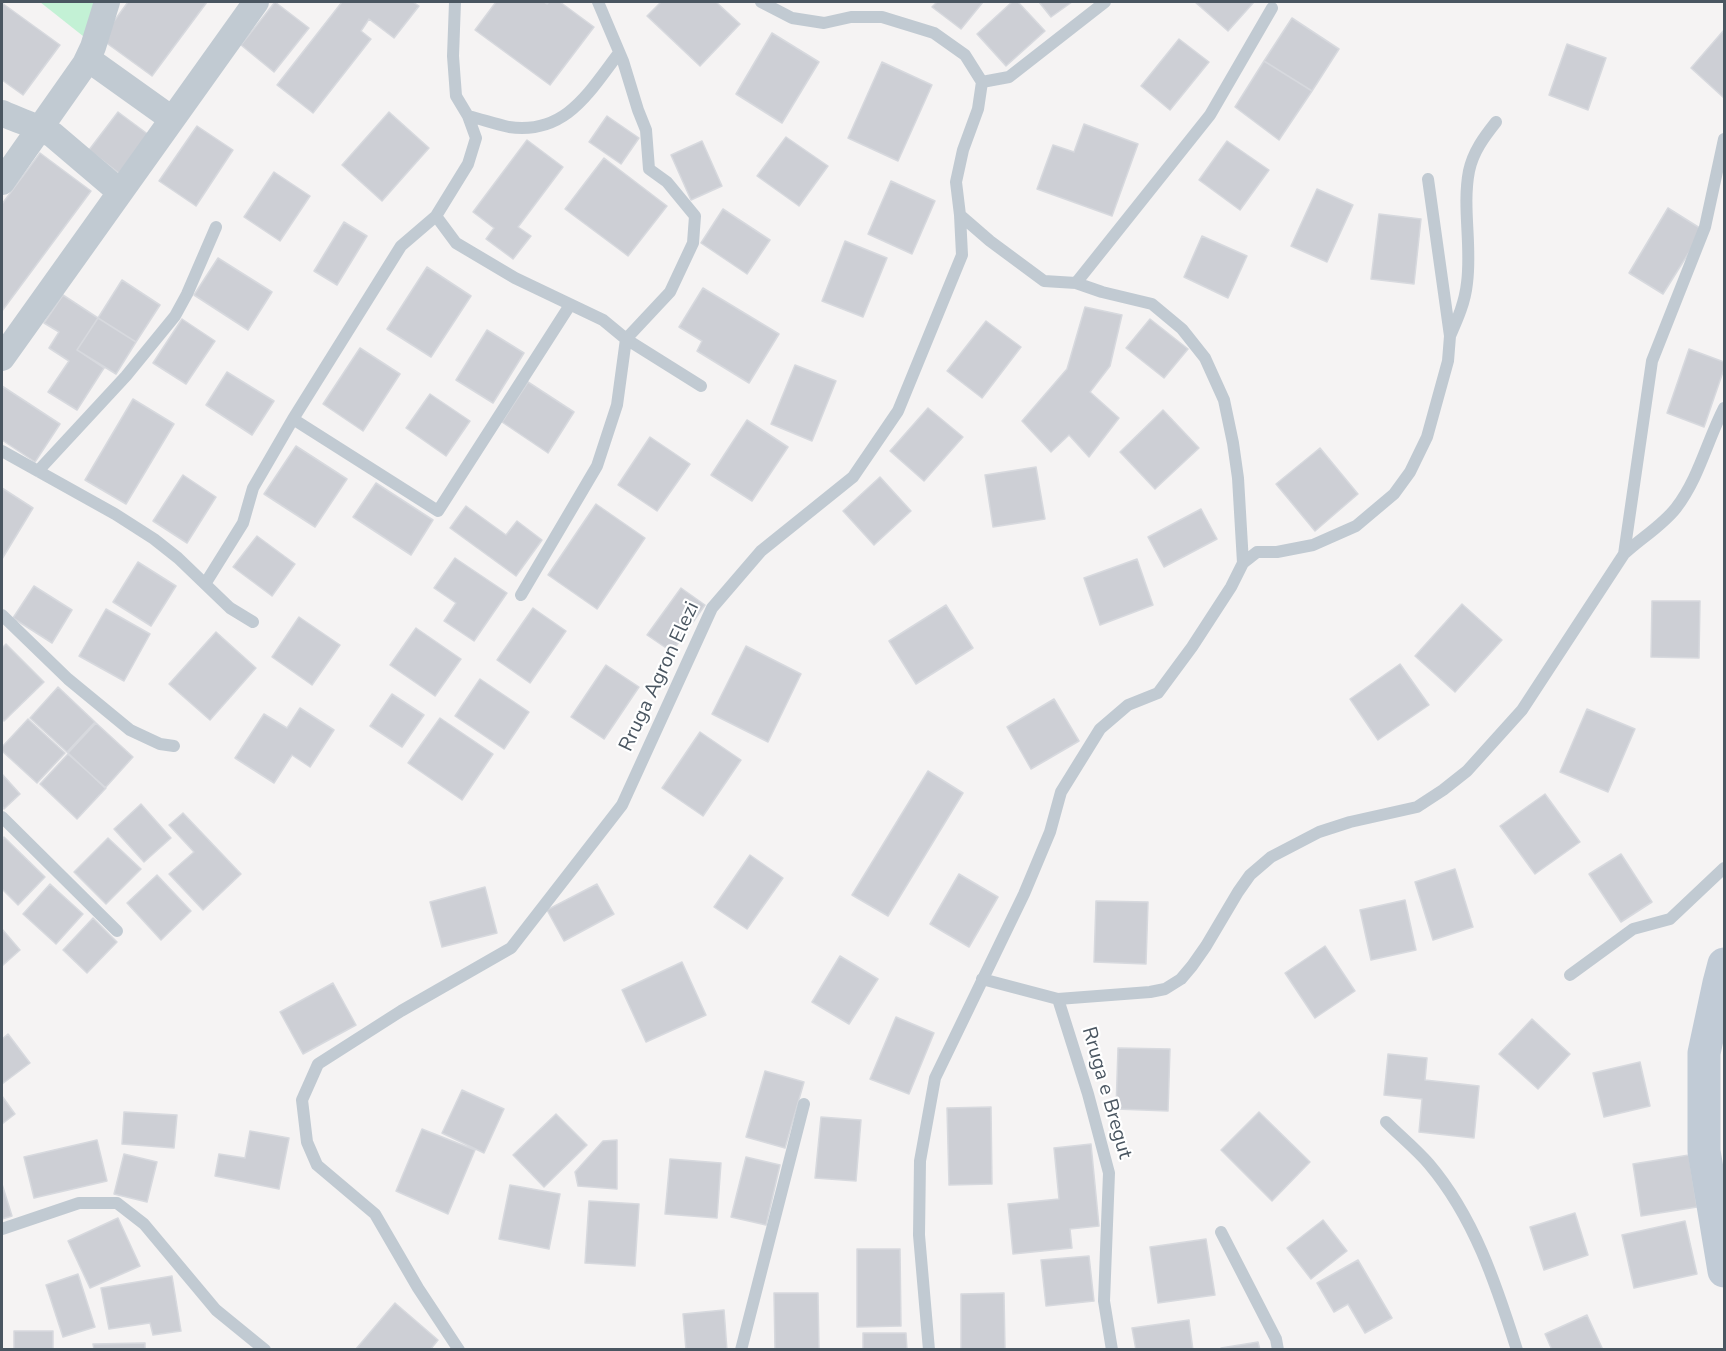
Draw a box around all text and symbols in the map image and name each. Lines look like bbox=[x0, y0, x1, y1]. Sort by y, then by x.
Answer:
street label: Rruga Agron Elezi bbox=[615, 598, 705, 756]
street label: Rruga e Bregut bbox=[1076, 1024, 1136, 1162]

